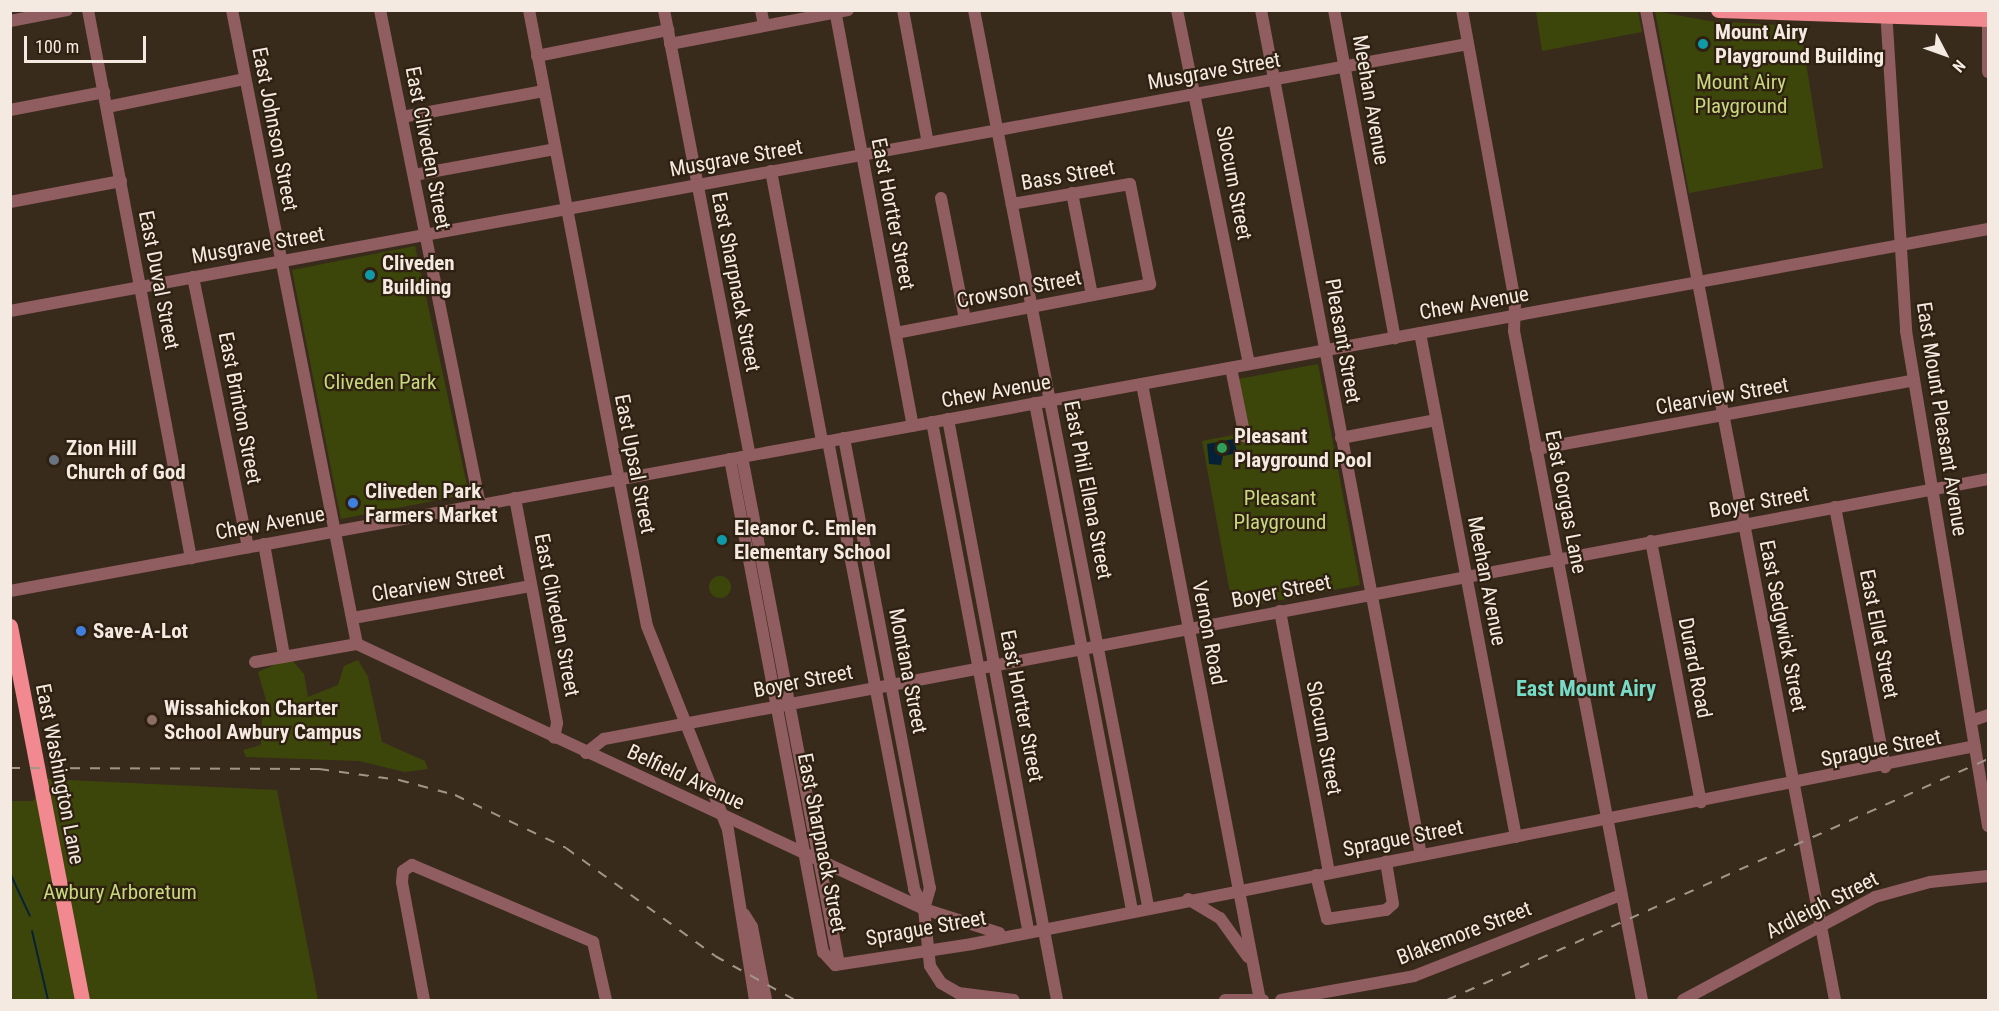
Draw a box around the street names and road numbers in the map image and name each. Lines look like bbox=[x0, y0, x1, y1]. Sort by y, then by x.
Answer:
street label: Meehan Avenue bbox=[1347, 33, 1395, 167]
street label: East Johnson Street bbox=[247, 45, 303, 213]
street label: Musgrave Street bbox=[1146, 47, 1282, 95]
street label: East Cliveden Street bbox=[400, 64, 456, 232]
street label: Slocum Street bbox=[1211, 124, 1257, 242]
street label: Musgrave Street bbox=[668, 134, 804, 182]
street label: East Hortter Street bbox=[866, 136, 920, 292]
street label: Bass Street bbox=[1019, 154, 1117, 196]
street label: East Sharpnack Street bbox=[706, 190, 766, 374]
street label: East Duval Street bbox=[133, 208, 185, 352]
street label: Musgrave Street bbox=[190, 221, 326, 269]
street label: Crowson Street bbox=[954, 265, 1084, 313]
street label: Pleasant Street bbox=[1320, 277, 1366, 405]
street label: Chew Avenue bbox=[1417, 281, 1531, 325]
street label: East Mount Pleasant Avenue bbox=[1911, 300, 1973, 538]
street label: East Brinton Street bbox=[213, 330, 267, 486]
street label: Chew Avenue bbox=[939, 369, 1053, 413]
street label: Clearview Street bbox=[1654, 372, 1790, 420]
street label: East Upsal Street bbox=[609, 392, 661, 536]
street label: East Phil Ellena Street bbox=[1058, 399, 1118, 581]
street label: East Gorgas Lane bbox=[1540, 428, 1592, 576]
street label: Boyer Street bbox=[1707, 481, 1811, 523]
street label: Chew Avenue bbox=[213, 501, 327, 545]
street label: Meehan Avenue bbox=[1462, 514, 1512, 648]
street label: East Cliveden Street bbox=[529, 531, 585, 699]
street label: East Sedgwick Street bbox=[1754, 538, 1812, 714]
street label: Clearview Street bbox=[370, 559, 506, 607]
street label: East Ellet Street bbox=[1854, 567, 1904, 701]
street label: Boyer Street bbox=[1229, 569, 1333, 613]
street label: Vernon Road bbox=[1187, 579, 1231, 687]
street label: Montana Street bbox=[884, 606, 932, 736]
street label: Durard Road bbox=[1673, 616, 1717, 720]
street label: East Hortter Street bbox=[995, 628, 1049, 784]
street label: Boyer Street bbox=[751, 659, 855, 703]
street label: Slocum Street bbox=[1301, 679, 1347, 797]
street label: East Washington Lane bbox=[30, 682, 90, 866]
street label: Sprague Street bbox=[1819, 724, 1943, 772]
street label: Belfield Avenue bbox=[623, 739, 749, 815]
street label: East Sharpnack Street bbox=[792, 751, 852, 935]
street label: Sprague Street bbox=[1341, 814, 1465, 862]
street label: Ardleigh Street bbox=[1762, 866, 1882, 944]
street label: Blakemore Street bbox=[1393, 896, 1535, 970]
street label: Sprague Street bbox=[864, 905, 988, 951]

